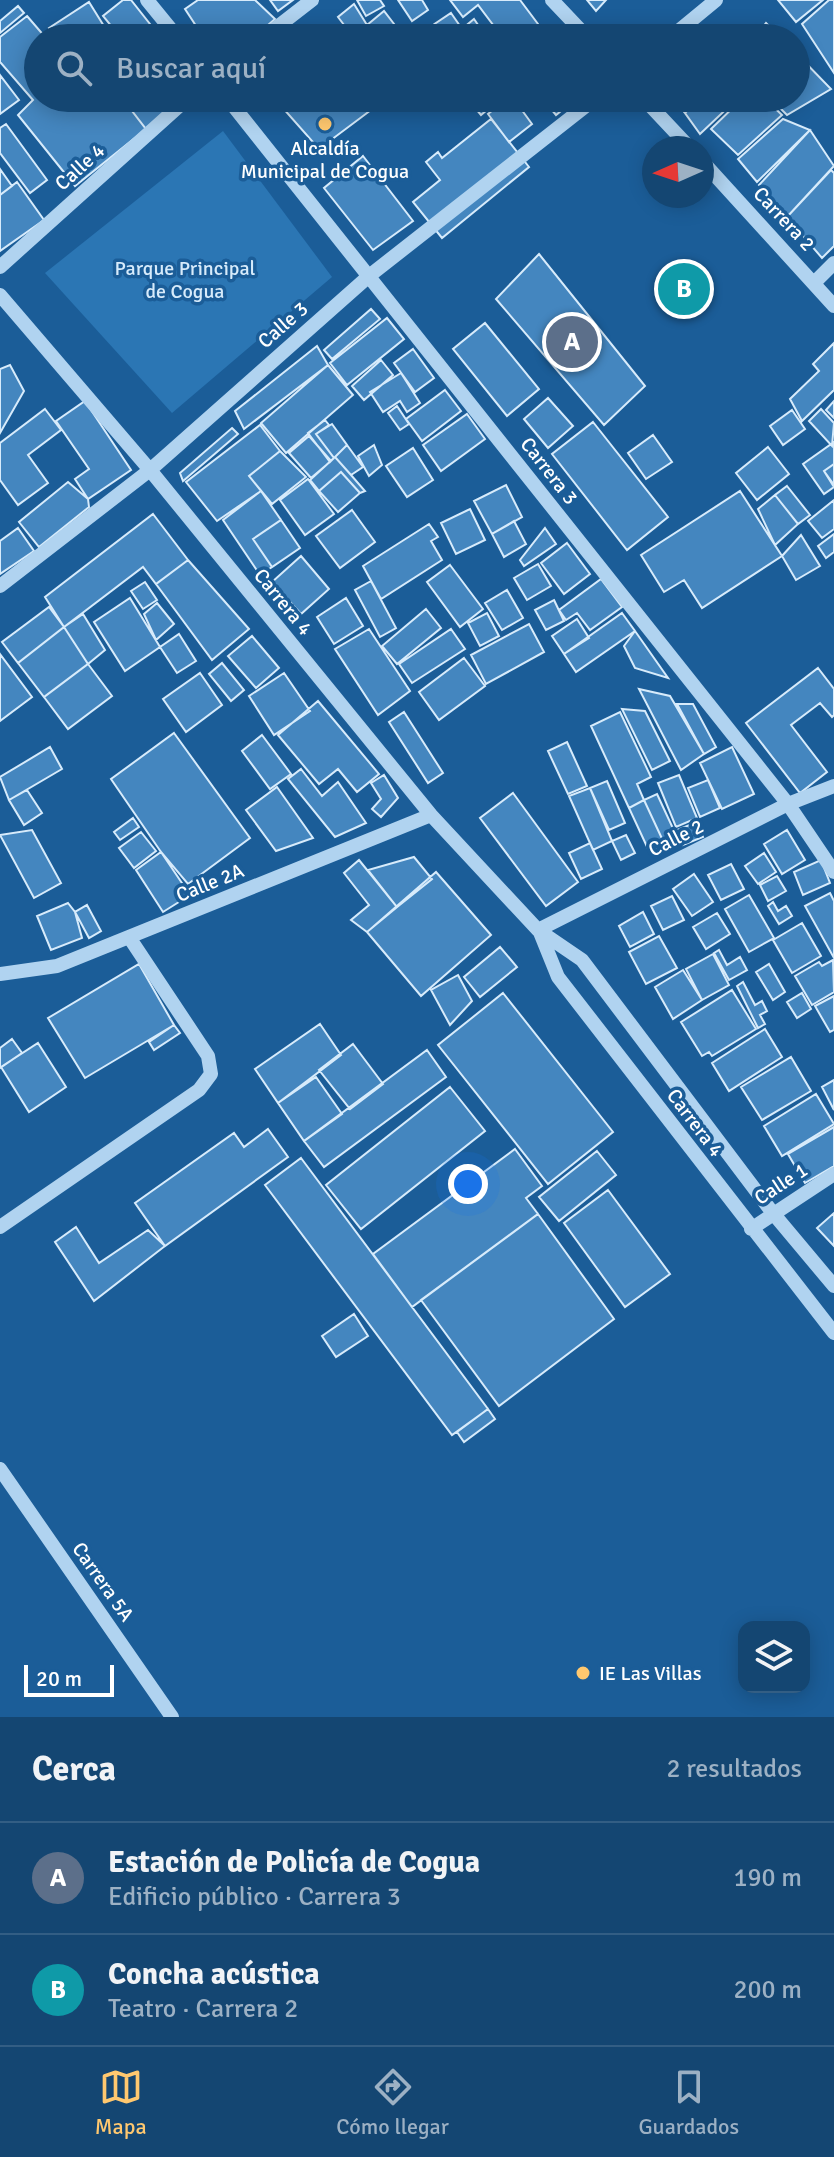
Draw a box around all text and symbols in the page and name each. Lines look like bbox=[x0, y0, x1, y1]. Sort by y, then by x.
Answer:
search box bbox=[24, 24, 810, 112]
icon: search bbox=[52, 46, 96, 90]
text: Buscar aquí bbox=[116, 50, 266, 87]
marker: Alcaldía Municipal de Cogua bbox=[316, 115, 334, 133]
place label: Alcaldía Municipal de Cogua bbox=[241, 136, 409, 184]
north arrow bbox=[642, 136, 714, 208]
street label: Calle 4 bbox=[50, 138, 110, 196]
street label: Carrera 2 bbox=[748, 182, 820, 256]
park label: Parque Principal de Cogua bbox=[115, 256, 256, 304]
pin: B bbox=[658, 259, 710, 319]
street label: Calle 3 bbox=[253, 296, 313, 354]
pin: A bbox=[546, 312, 598, 372]
street label: Carrera 3 bbox=[515, 432, 583, 510]
street label: Carrera 4 bbox=[248, 563, 318, 641]
street label: Calle 2 bbox=[644, 814, 708, 862]
street label: Calle 2A bbox=[172, 858, 248, 908]
street label: Carrera 4 bbox=[661, 1084, 729, 1162]
street label: Calle 1 bbox=[750, 1158, 812, 1210]
your location bbox=[448, 1164, 488, 1204]
street label: Carrera 5A bbox=[67, 1537, 139, 1627]
map controls bbox=[738, 1621, 810, 1693]
button: layers bbox=[738, 1621, 810, 1693]
scale bar bbox=[24, 1661, 114, 1697]
place label: IE Las Villas bbox=[599, 1661, 702, 1686]
marker: IE Las Villas bbox=[574, 1664, 592, 1682]
text: 20 m bbox=[36, 1665, 82, 1692]
text: Cerca bbox=[32, 1748, 116, 1790]
text: 2 resultados bbox=[666, 1753, 802, 1785]
text: Estación de Policía de Cogua bbox=[108, 1844, 480, 1881]
text: A bbox=[50, 1862, 66, 1894]
text: 190 m bbox=[733, 1862, 802, 1894]
text: Edificio público · Carrera 3 bbox=[108, 1881, 401, 1913]
text: Concha acústica bbox=[108, 1956, 320, 1993]
text: B bbox=[50, 1974, 66, 2006]
text: 200 m bbox=[733, 1974, 802, 2006]
text: Teatro · Carrera 2 bbox=[108, 1993, 298, 2025]
tab: Mapa bbox=[95, 2065, 147, 2140]
tab: Cómo llegar bbox=[336, 2065, 449, 2140]
tab: Guardados bbox=[638, 2065, 739, 2140]

